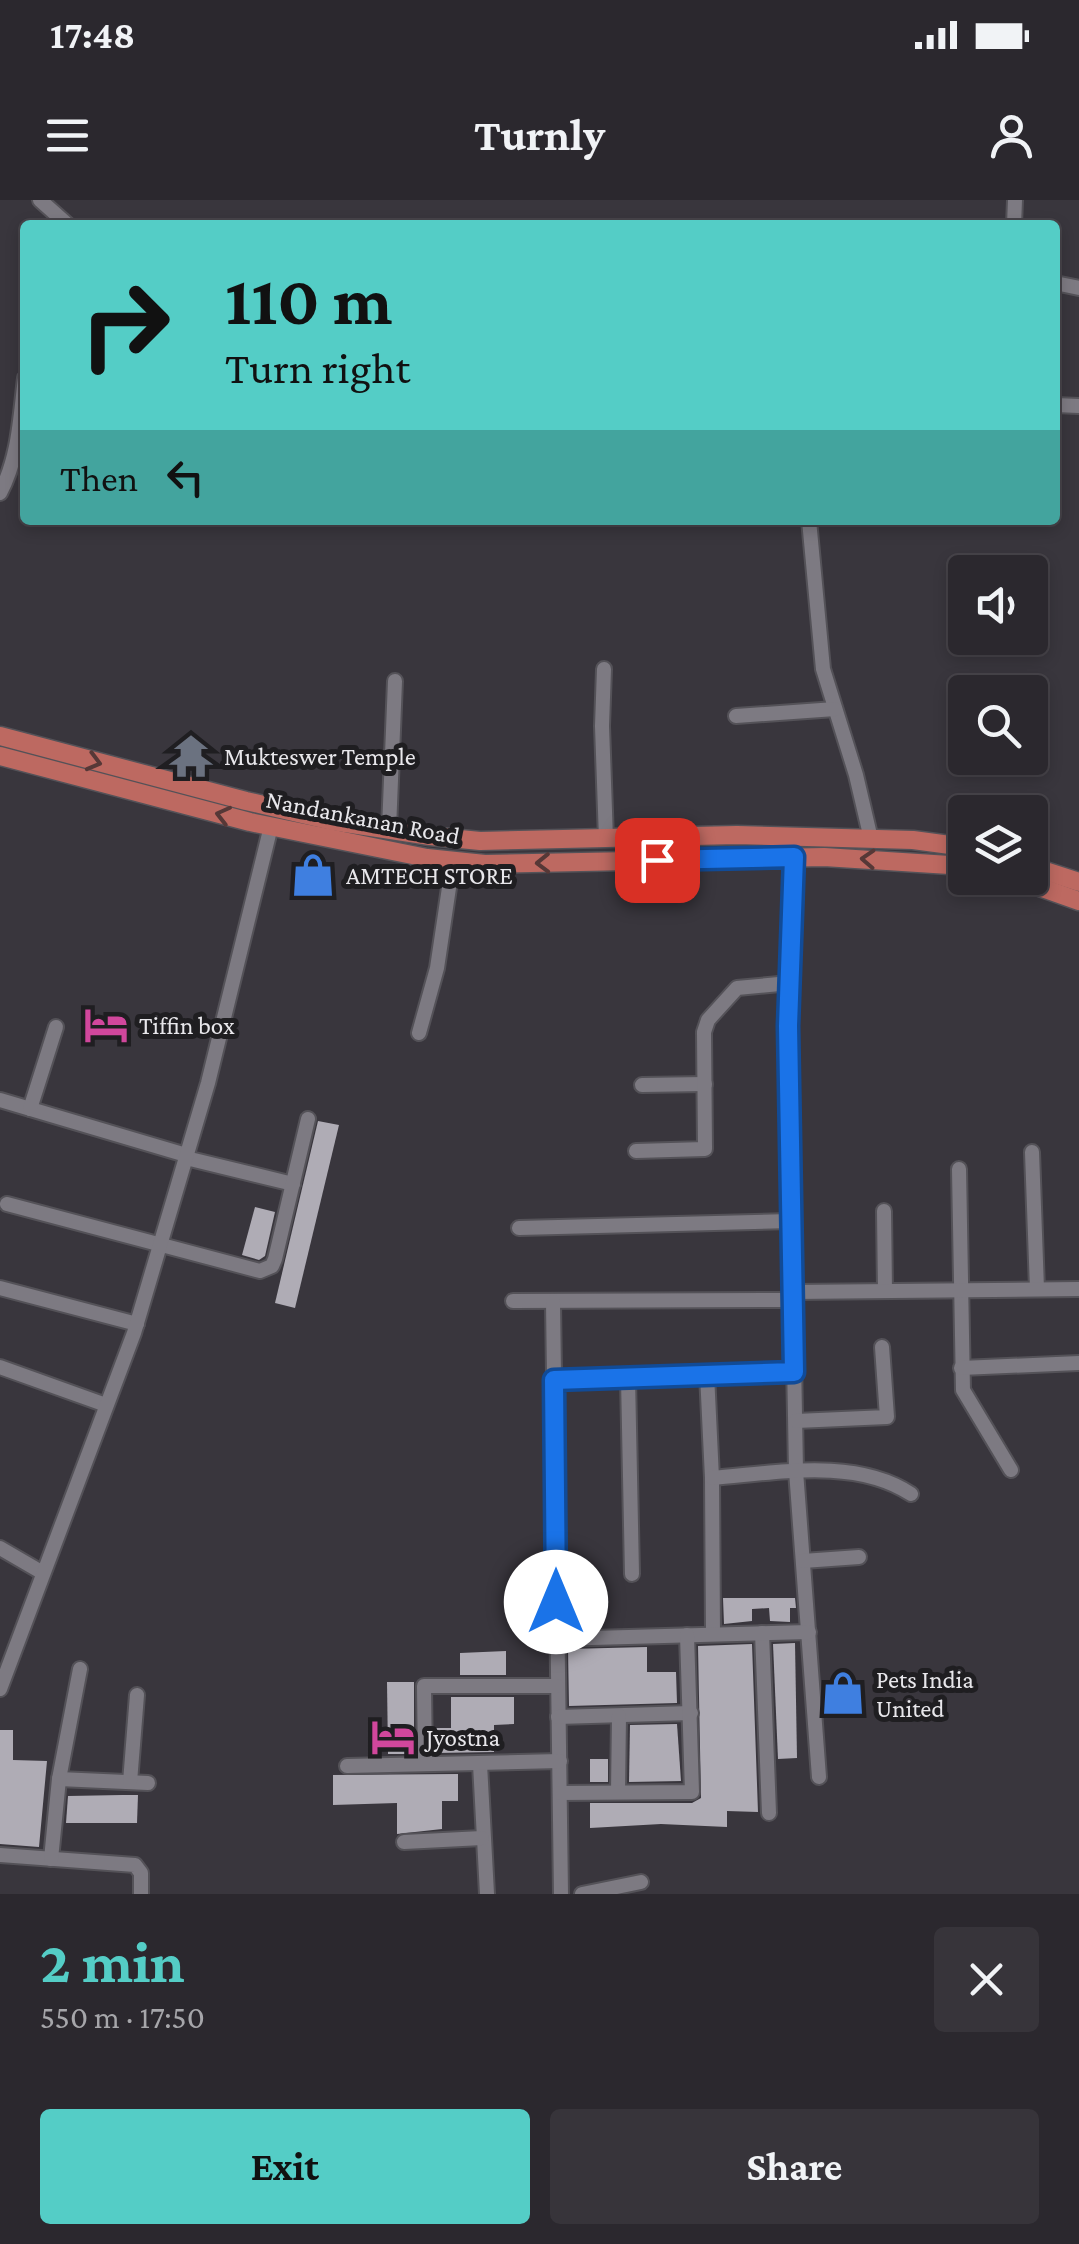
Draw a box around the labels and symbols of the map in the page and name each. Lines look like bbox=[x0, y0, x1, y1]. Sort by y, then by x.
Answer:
temple icon: Mukteswer Temple bbox=[167, 732, 215, 780]
place label: Mukteswer Temple bbox=[224, 743, 416, 771]
one-way arrow bbox=[85, 750, 102, 771]
street label: Nandankanan Road bbox=[264, 785, 462, 850]
one-way arrow bbox=[215, 805, 232, 826]
pin bbox=[615, 818, 700, 903]
one-way arrow bbox=[859, 849, 875, 870]
shop icon: AMTECH STORE bbox=[289, 851, 337, 899]
one-way arrow bbox=[535, 852, 551, 873]
place label: AMTECH STORE bbox=[346, 862, 513, 889]
hotel icon: Tiffin box bbox=[82, 1001, 130, 1049]
place label: Tiffin box bbox=[139, 1012, 235, 1039]
position arrow bbox=[504, 1550, 608, 1654]
place label: Pets India United bbox=[876, 1666, 974, 1722]
shop icon: Pets India United bbox=[819, 1669, 867, 1717]
hotel icon: Jyostna bbox=[369, 1713, 417, 1761]
place label: Jyostna bbox=[424, 1724, 501, 1752]

